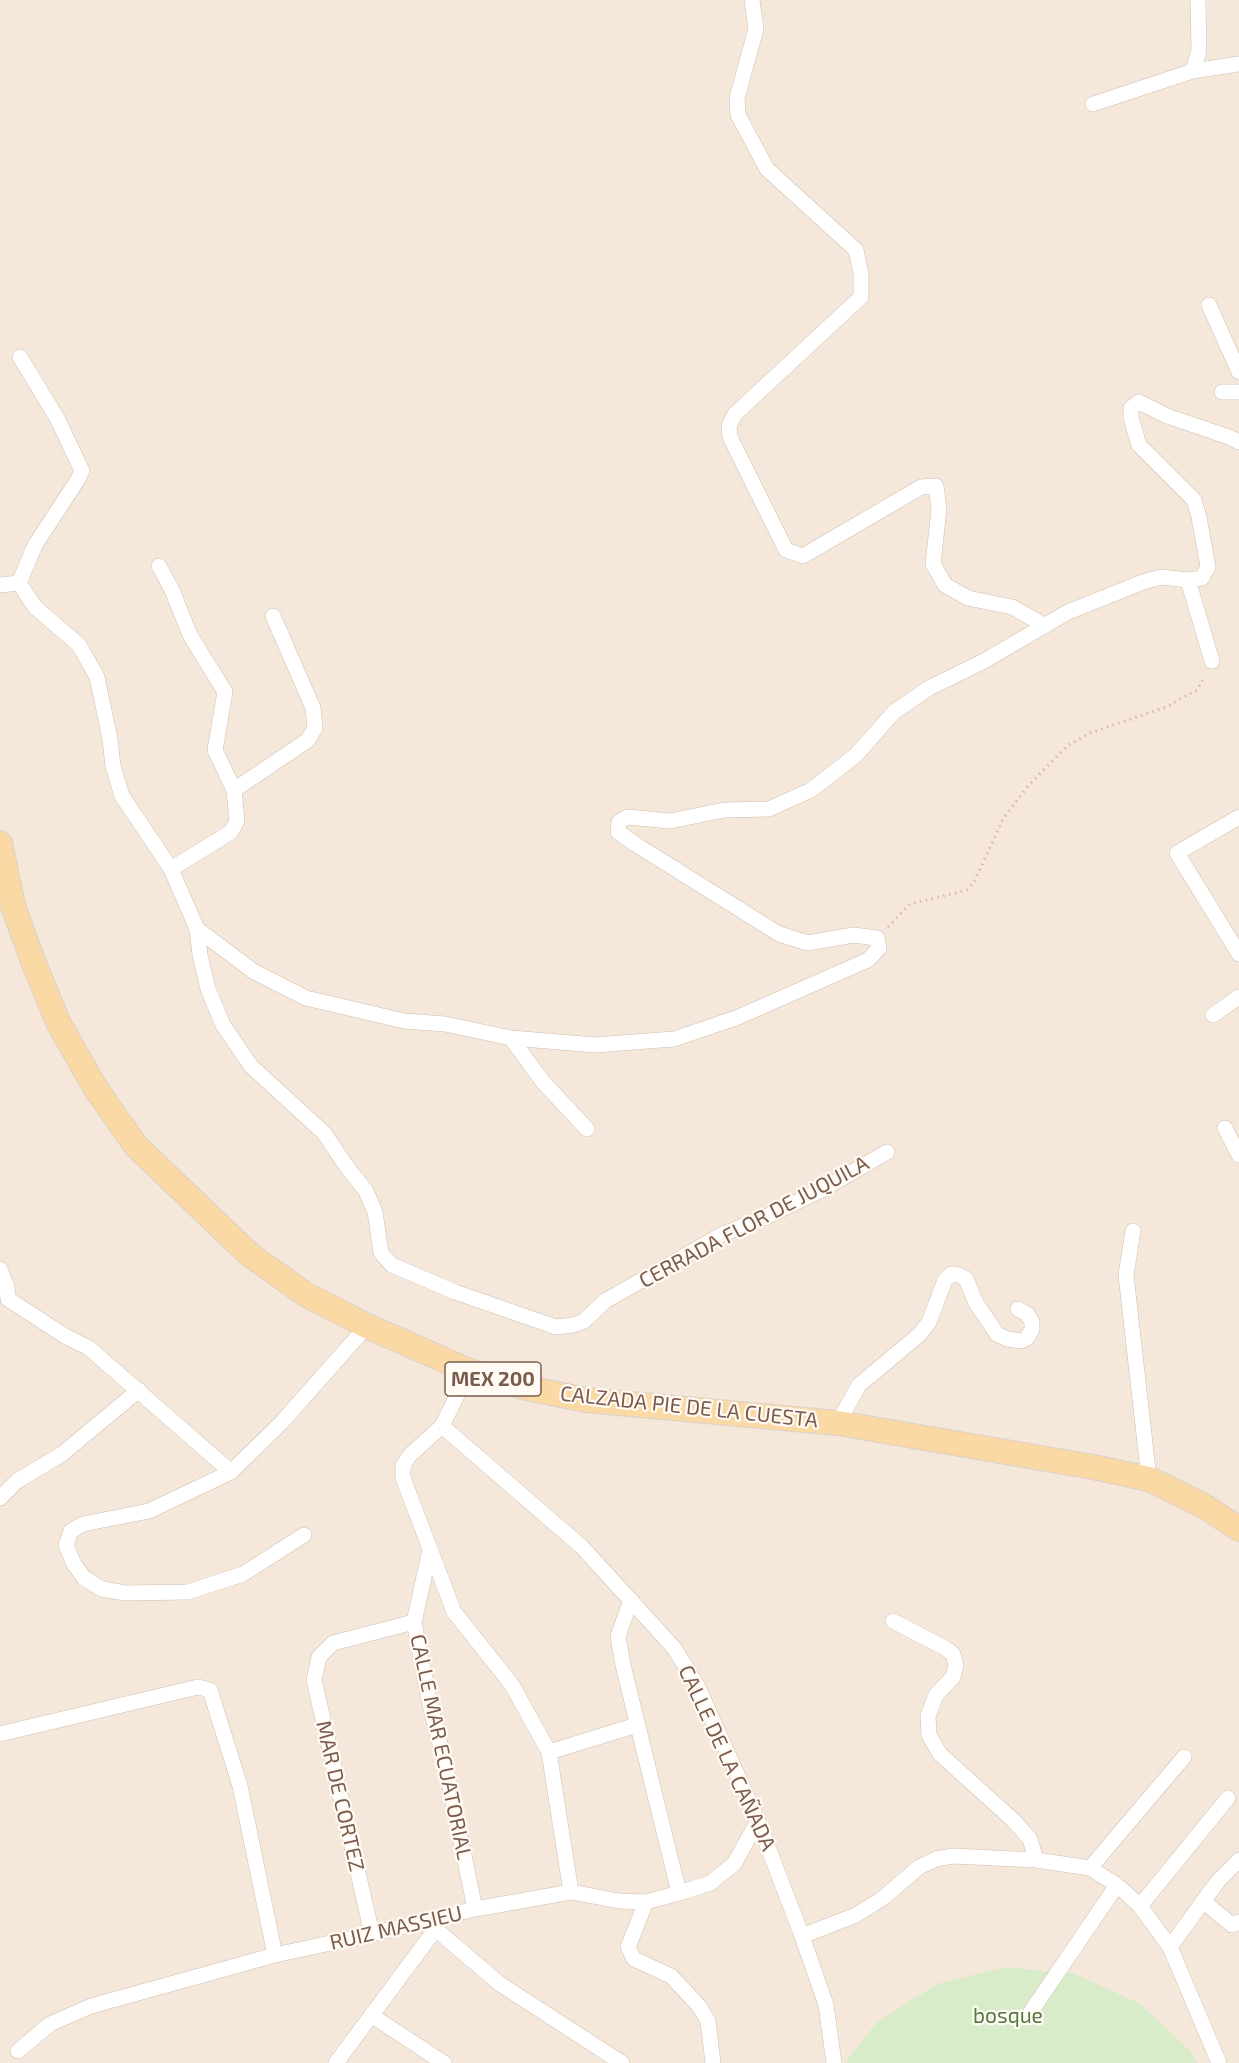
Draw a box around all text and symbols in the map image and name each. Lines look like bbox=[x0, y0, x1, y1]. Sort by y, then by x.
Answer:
street label: CERRADA FLOR DE JUQUILA bbox=[635, 1151, 873, 1293]
road number: MEX 200 bbox=[445, 1362, 541, 1396]
street label: CALZADA PIE DE LA CUESTA bbox=[559, 1381, 819, 1433]
street label: CALLE MAR ECUATORIAL bbox=[405, 1632, 477, 1862]
street label: CALLE DE LA CAÑADA bbox=[673, 1661, 781, 1855]
street label: MAR DE CORTEZ bbox=[310, 1718, 370, 1874]
street label: RUIZ MASSIEU bbox=[327, 1901, 465, 1955]
park label: bosque bbox=[973, 2003, 1043, 2029]

